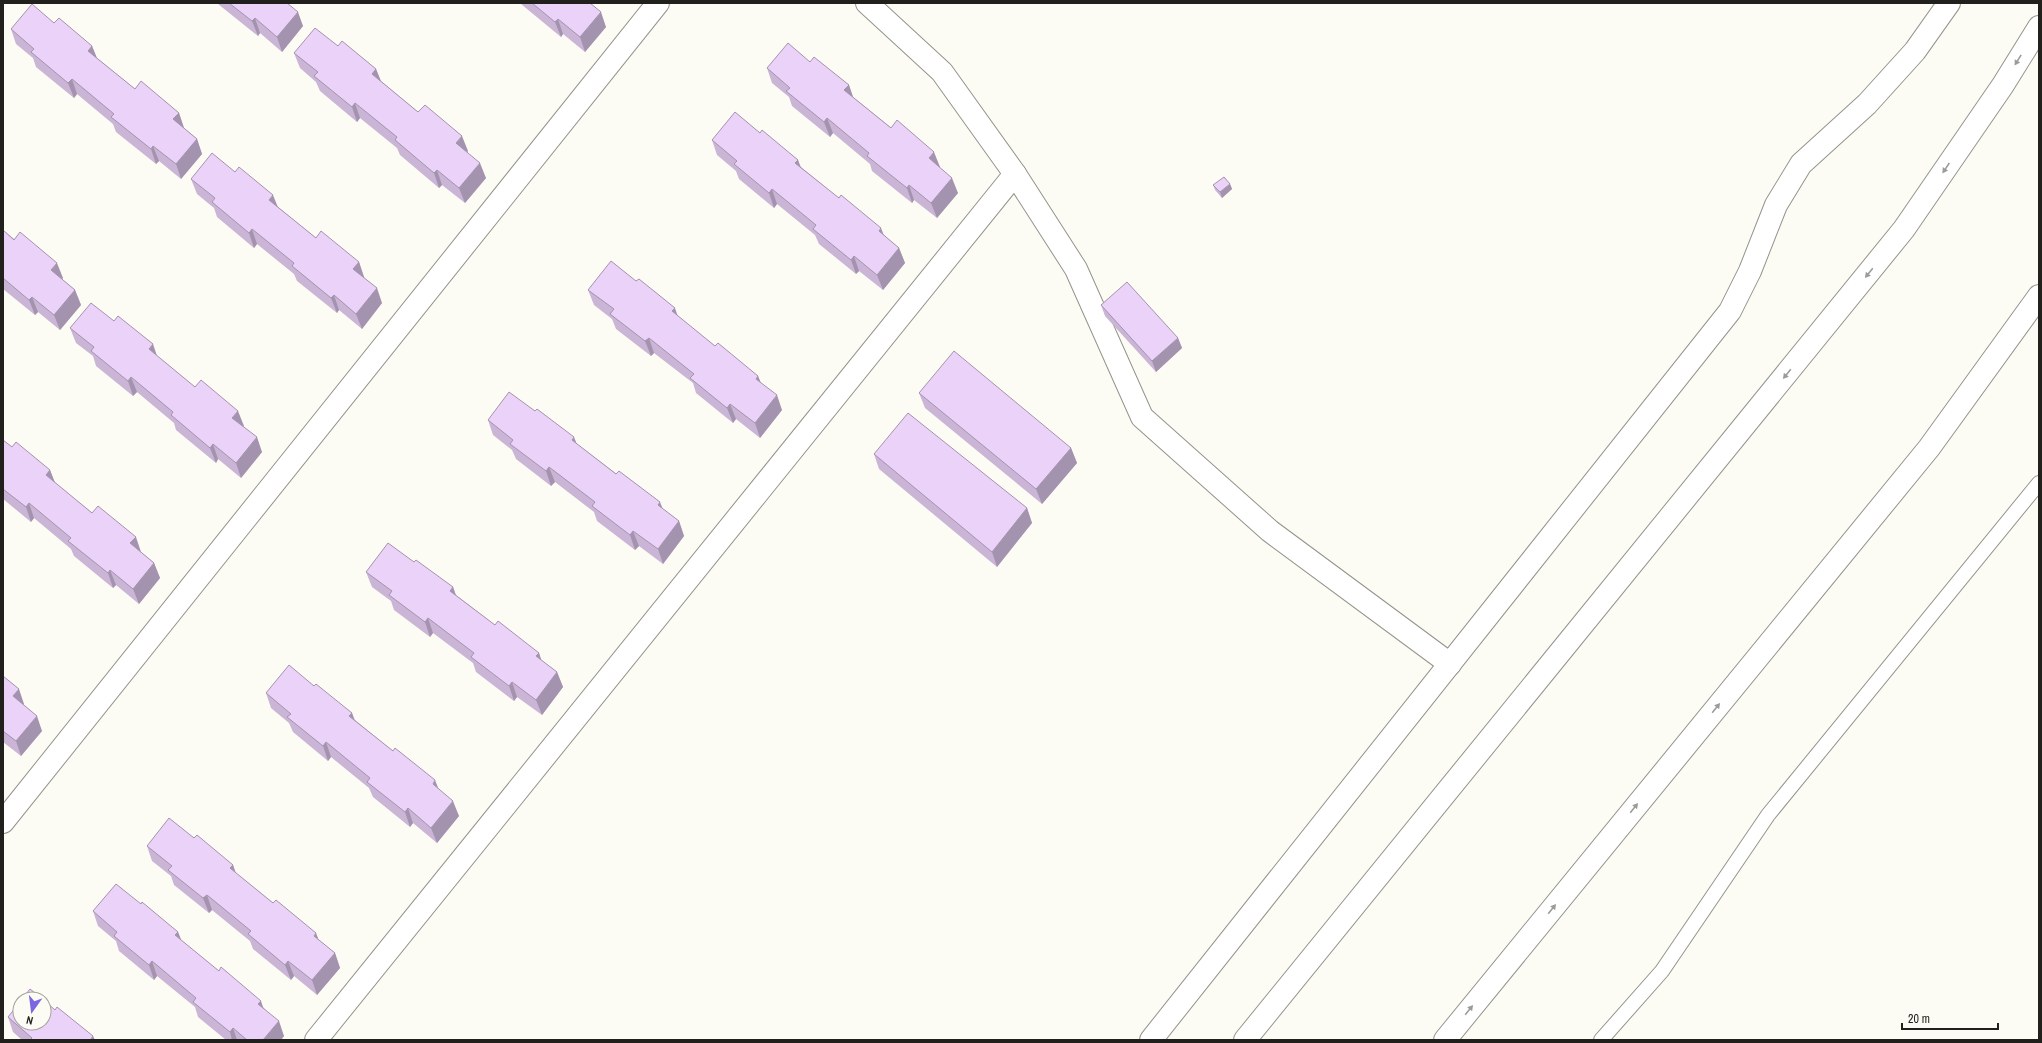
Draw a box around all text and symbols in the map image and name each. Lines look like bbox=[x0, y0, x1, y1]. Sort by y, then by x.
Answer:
one-way arrow bbox=[2015, 54, 2022, 66]
one-way arrow bbox=[1942, 163, 1950, 173]
one-way arrow bbox=[1865, 267, 1873, 278]
one-way arrow bbox=[1783, 368, 1792, 379]
one-way arrow bbox=[1712, 702, 1720, 713]
one-way arrow bbox=[1629, 803, 1638, 814]
one-way arrow bbox=[1547, 904, 1556, 915]
north arrow bbox=[12, 991, 52, 1031]
one-way arrow bbox=[1465, 1004, 1474, 1015]
scale bar bbox=[1902, 1005, 1998, 1031]
text: 20 m bbox=[1908, 1011, 1930, 1027]
text: N bbox=[25, 1013, 34, 1028]

